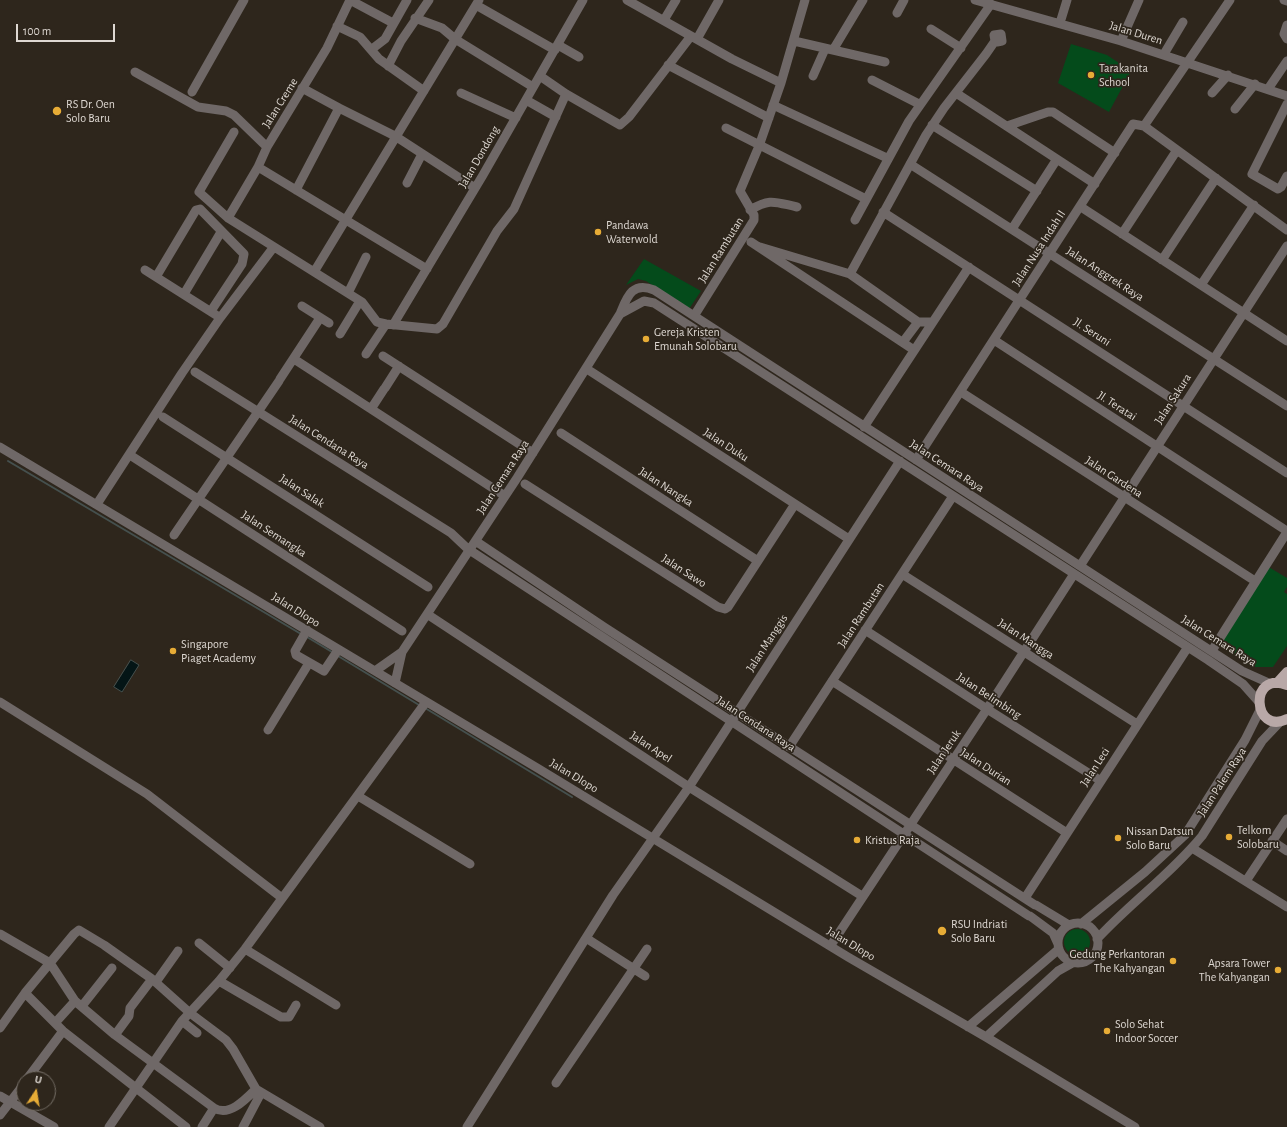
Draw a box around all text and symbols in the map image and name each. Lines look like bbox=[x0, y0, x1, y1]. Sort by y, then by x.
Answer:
scale bar bbox=[18, 16, 117, 42]
street label: Jalan Duren bbox=[1108, 18, 1164, 48]
text: 100 m bbox=[23, 25, 51, 37]
place label: Tarakanita School bbox=[1099, 61, 1148, 89]
marker: Tarakanita School bbox=[1086, 70, 1096, 80]
street label: Jalan Creme bbox=[259, 75, 301, 131]
place label: RS Dr. Oen Solo Baru bbox=[66, 97, 115, 125]
marker: RS Dr. Oen Solo Baru bbox=[51, 105, 63, 117]
street label: Jalan Dondong bbox=[455, 123, 503, 191]
street label: Jalan Nusa Indah II bbox=[1009, 207, 1069, 289]
street label: Jalan Rambutan bbox=[695, 214, 747, 286]
place label: Pandawa Waterwold bbox=[606, 218, 658, 246]
marker: Pandawa Waterwold bbox=[593, 227, 603, 237]
street label: Jalan Anggrek Raya bbox=[1064, 244, 1146, 304]
street label: Jl. Seruni bbox=[1071, 315, 1113, 349]
place label: Gereja Kristen Emunah Solobaru bbox=[654, 325, 737, 353]
marker: Gereja Kristen Emunah Solobaru bbox=[641, 334, 651, 344]
street label: Jalan Sakura bbox=[1151, 371, 1195, 427]
street label: Jl. Teratai bbox=[1095, 388, 1139, 424]
street label: Jalan Cendana Raya bbox=[287, 412, 371, 472]
street label: Jalan Duku bbox=[701, 425, 751, 465]
street label: Jalan Cemara Raya bbox=[474, 437, 532, 517]
street label: Jalan Cemara Raya bbox=[907, 437, 987, 495]
street label: Jalan Gardena bbox=[1083, 453, 1145, 501]
street label: Jalan Nangka bbox=[636, 464, 696, 510]
street label: Jalan Salak bbox=[277, 471, 327, 511]
street label: Jalan Semangka bbox=[239, 508, 309, 560]
street label: Jalan Sawo bbox=[659, 551, 709, 591]
street label: Jalan Rambutan bbox=[835, 580, 887, 650]
street label: Jalan Dlopo bbox=[269, 590, 323, 630]
street label: Jalan Manggis bbox=[743, 612, 791, 674]
street label: Jalan Cemara Raya bbox=[1179, 612, 1259, 670]
street label: Jalan Mangga bbox=[995, 616, 1057, 662]
place label: Singapore Piaget Academy bbox=[181, 637, 256, 665]
marker: Singapore Piaget Academy bbox=[168, 646, 178, 656]
street label: Jalan Belimbing bbox=[954, 670, 1024, 722]
street label: Jalan Cendana Raya bbox=[714, 693, 798, 755]
street label: Jalan Jeruk bbox=[924, 727, 964, 777]
street label: Jalan Apel bbox=[627, 728, 675, 766]
street label: Jalan Durian bbox=[958, 745, 1014, 789]
street label: Jalan Leci bbox=[1077, 745, 1113, 789]
street label: Jalan Palem Raya bbox=[1194, 745, 1250, 819]
street label: Jalan Dlopo bbox=[547, 756, 601, 796]
place label: Telkom Solobaru bbox=[1237, 823, 1279, 851]
place label: Nissan Datsun Solo Baru bbox=[1126, 824, 1193, 852]
marker: Telkom Solobaru bbox=[1224, 832, 1234, 842]
place label: Kristus Raja bbox=[865, 833, 920, 847]
marker: Nissan Datsun Solo Baru bbox=[1113, 833, 1123, 843]
marker: Kristus Raja bbox=[852, 835, 862, 845]
place label: RSU Indriati Solo Baru bbox=[951, 917, 1007, 945]
street label: Jalan Dlopo bbox=[824, 924, 878, 964]
marker: RSU Indriati Solo Baru bbox=[936, 925, 948, 937]
place label: Gedung Perkantoran The Kahyangan bbox=[1069, 947, 1165, 975]
marker: Gedung Perkantoran The Kahyangan bbox=[1168, 956, 1178, 966]
place label: Apsara Tower The Kahyangan bbox=[1199, 956, 1270, 984]
marker: Apsara Tower The Kahyangan bbox=[1273, 965, 1283, 975]
place label: Solo Sehat Indoor Soccer bbox=[1115, 1017, 1178, 1045]
marker: Solo Sehat Indoor Soccer bbox=[1102, 1026, 1112, 1036]
north arrow bbox=[16, 1071, 56, 1111]
text: U bbox=[34, 1074, 43, 1086]

